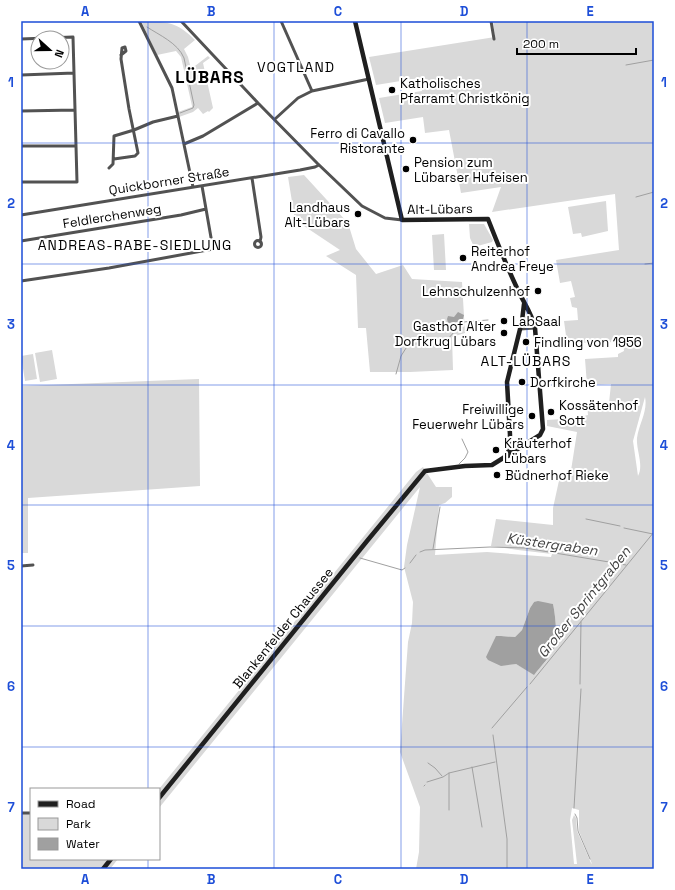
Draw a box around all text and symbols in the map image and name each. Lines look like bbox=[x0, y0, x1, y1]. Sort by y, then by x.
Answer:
text: A bbox=[81, 3, 90, 20]
text: B bbox=[207, 3, 216, 20]
text: C bbox=[334, 3, 342, 20]
text: D bbox=[460, 3, 469, 20]
text: E bbox=[586, 3, 594, 20]
north arrow bbox=[30, 30, 70, 70]
scale bar bbox=[517, 30, 636, 56]
text: 200 m bbox=[523, 36, 559, 52]
text: N bbox=[51, 48, 67, 60]
district label: VOGTLAND bbox=[257, 58, 335, 76]
district label: LÜBARS bbox=[175, 66, 245, 88]
text: 1 bbox=[8, 74, 14, 91]
text: 1 bbox=[661, 74, 667, 91]
place label: Katholisches Pfarramt Christkönig bbox=[400, 75, 530, 107]
marker: Katholisches Pfarramt Christkönig bbox=[387, 85, 397, 95]
place label: Ferro di Cavallo Ristorante bbox=[310, 125, 405, 157]
marker: Ferro di Cavallo Ristorante bbox=[408, 135, 418, 145]
place label: Pension zum Lübarser Hufeisen bbox=[414, 154, 528, 186]
street label: Quickborner Straße bbox=[108, 163, 230, 199]
marker: Pension zum Lübarser Hufeisen bbox=[401, 164, 411, 174]
text: 2 bbox=[7, 195, 15, 212]
text: 2 bbox=[660, 195, 668, 212]
place label: Landhaus Alt-Lübars bbox=[284, 199, 350, 231]
street label: Feldlerchenweg bbox=[62, 200, 162, 232]
street label: Alt-Lübars bbox=[407, 200, 473, 218]
marker: Landhaus Alt-Lübars bbox=[353, 209, 363, 219]
district label: ANDREAS-RABE-SIEDLUNG bbox=[38, 236, 232, 254]
place label: Reiterhof Andrea Freye bbox=[471, 243, 554, 275]
marker: Reiterhof Andrea Freye bbox=[458, 253, 468, 263]
place label: Lehnschulzenhof bbox=[422, 283, 530, 300]
marker: Lehnschulzenhof bbox=[533, 286, 543, 296]
place label: LabSaal bbox=[512, 313, 561, 330]
text: 3 bbox=[7, 316, 15, 333]
marker: LabSaal bbox=[499, 316, 509, 326]
text: 3 bbox=[660, 316, 668, 333]
place label: Gasthof Alter Dorfkrug Lübars bbox=[395, 318, 496, 350]
marker: Gasthof Alter Dorfkrug Lübars bbox=[499, 328, 509, 338]
place label: Findling von 1956 bbox=[534, 334, 642, 351]
marker: Findling von 1956 bbox=[521, 337, 531, 347]
district label: ALT-LÜBARS bbox=[481, 352, 571, 370]
place label: Dorfkirche bbox=[530, 374, 596, 391]
marker: Dorfkirche bbox=[517, 377, 527, 387]
place label: Kossätenhof Sott bbox=[559, 397, 639, 429]
place label: Freiwillige Feuerwehr Lübars bbox=[412, 401, 524, 433]
marker: Kossätenhof Sott bbox=[546, 407, 556, 417]
marker: Freiwillige Feuerwehr Lübars bbox=[527, 411, 537, 421]
place label: Kräuterhof Lübars bbox=[504, 435, 572, 467]
text: 4 bbox=[7, 437, 15, 454]
text: 4 bbox=[660, 437, 668, 454]
marker: Kräuterhof Lübars bbox=[491, 445, 501, 455]
place label: Büdnerhof Rieke bbox=[505, 467, 609, 484]
marker: Büdnerhof Rieke bbox=[492, 470, 502, 480]
water label: Küstergraben bbox=[505, 529, 599, 559]
water label: Großer Sprintgraben bbox=[534, 543, 635, 661]
text: 5 bbox=[7, 557, 15, 574]
text: 5 bbox=[660, 557, 668, 574]
street label: Blankenfelder Chaussee bbox=[229, 564, 337, 692]
text: 6 bbox=[7, 678, 15, 695]
text: 6 bbox=[660, 678, 668, 695]
legend bbox=[30, 788, 160, 860]
text: Road bbox=[66, 796, 95, 812]
text: 7 bbox=[7, 799, 15, 816]
text: 7 bbox=[660, 799, 668, 816]
text: Park bbox=[66, 816, 91, 832]
text: Water bbox=[66, 836, 100, 852]
text: A bbox=[81, 871, 90, 888]
text: B bbox=[207, 871, 216, 888]
text: C bbox=[334, 871, 342, 888]
text: D bbox=[460, 871, 469, 888]
text: E bbox=[586, 871, 594, 888]

